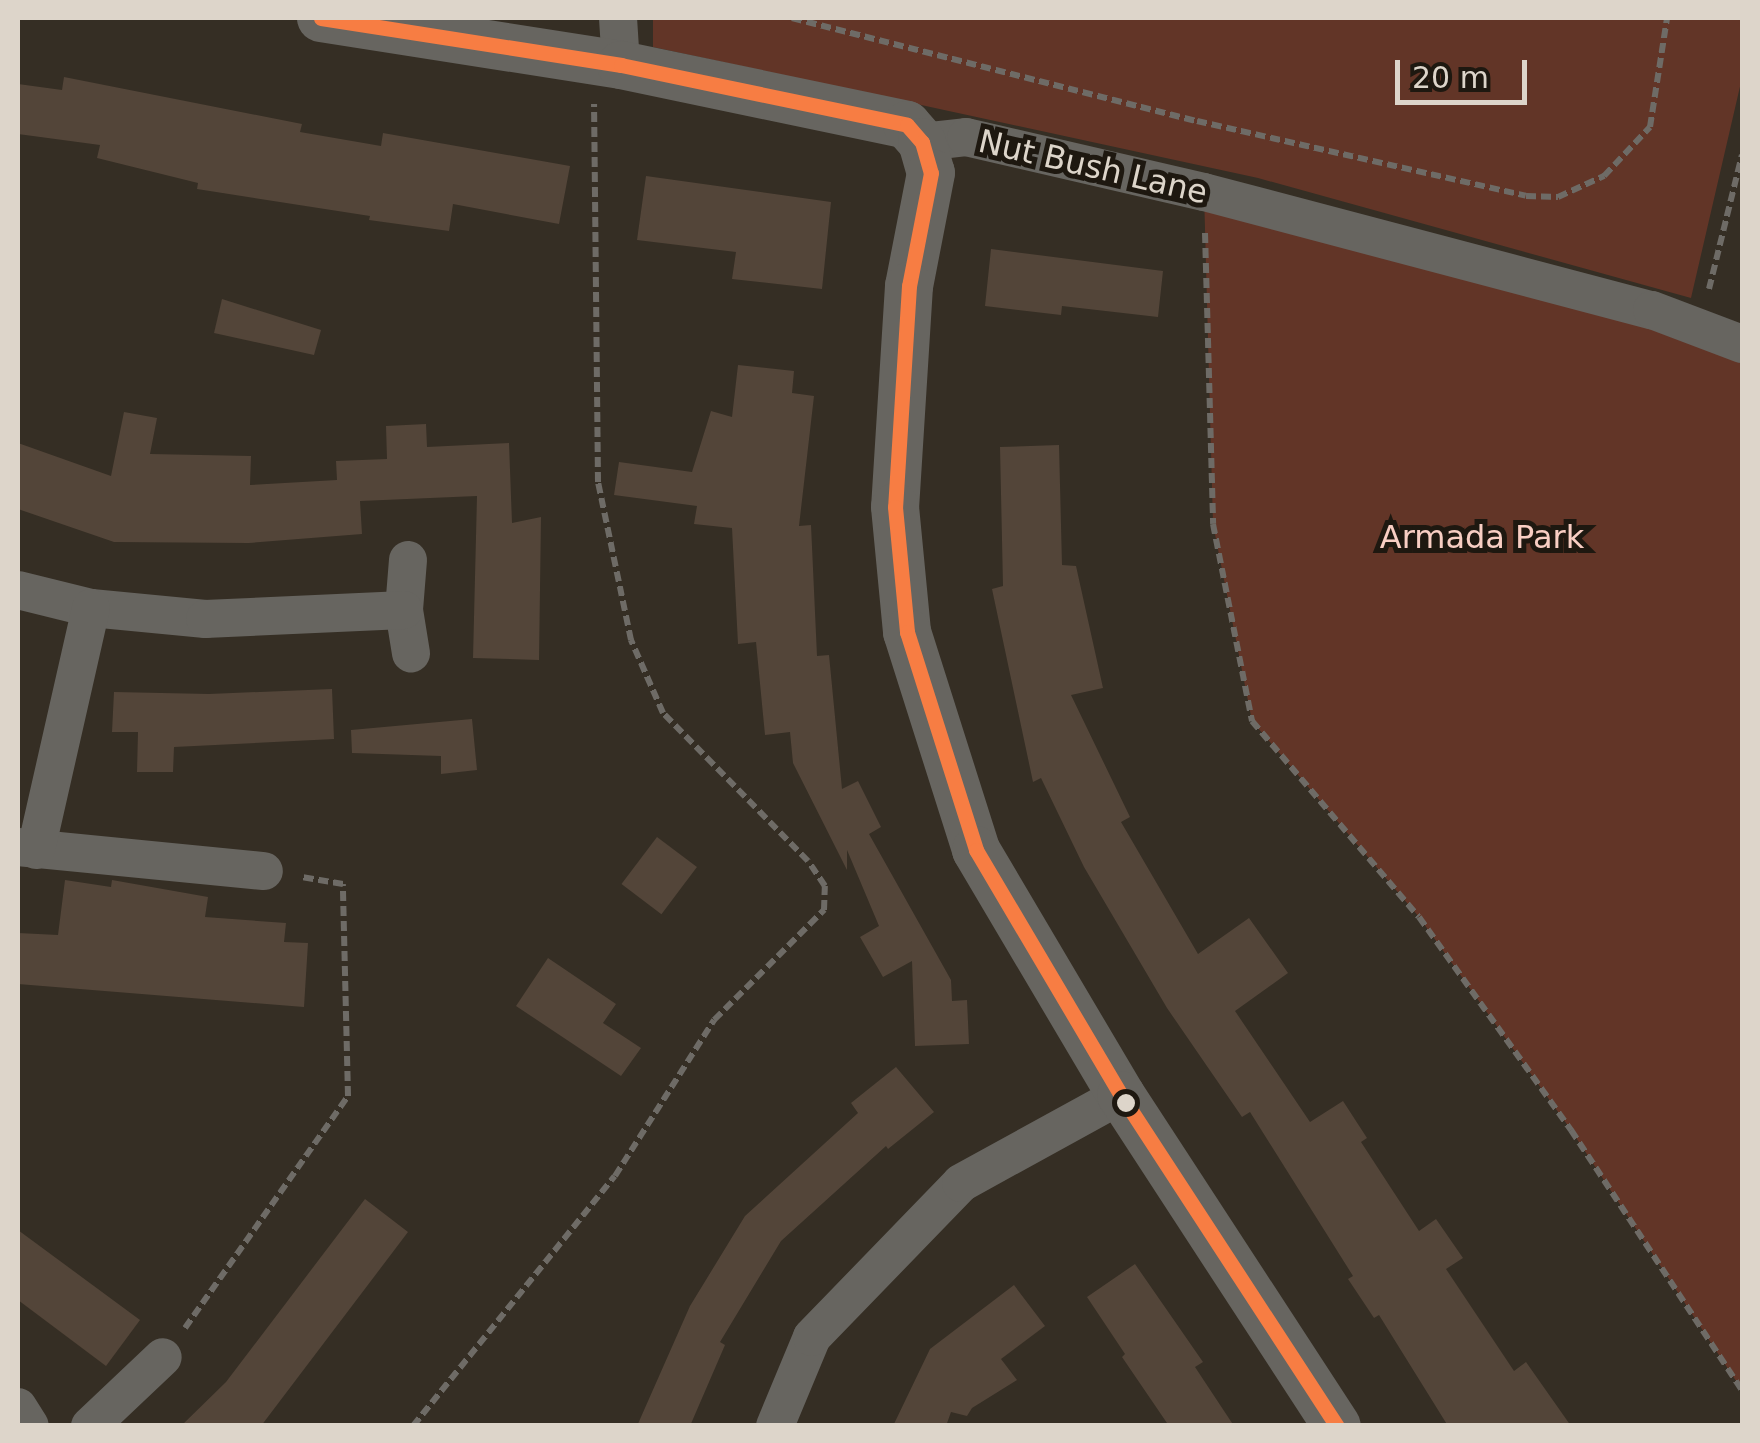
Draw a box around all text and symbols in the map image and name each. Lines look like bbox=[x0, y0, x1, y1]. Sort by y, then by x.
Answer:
scale bar bbox=[1400, 40, 1532, 102]
text: 20 m bbox=[1412, 60, 1489, 95]
street label: Nut Bush Lane bbox=[975, 122, 1211, 212]
park label: Armada Park bbox=[1380, 518, 1584, 556]
unlabelled marker bbox=[1116, 1093, 1136, 1113]

